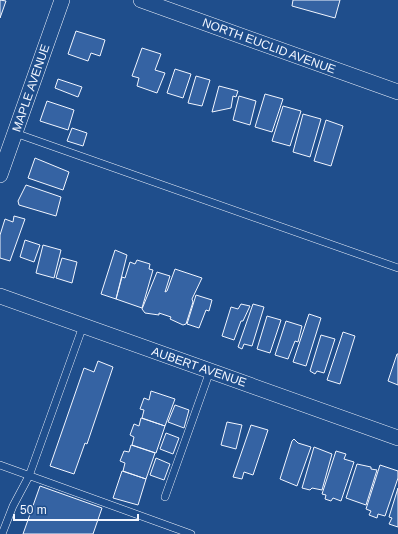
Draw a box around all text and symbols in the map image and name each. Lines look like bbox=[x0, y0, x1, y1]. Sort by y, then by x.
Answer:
street label: NORTH EUCLID AVENUE bbox=[200, 15, 338, 77]
street label: MAPLE AVENUE bbox=[9, 42, 53, 134]
street label: AUBERT AVENUE bbox=[150, 344, 248, 390]
scale bar bbox=[14, 496, 138, 522]
text: 50 m bbox=[20, 503, 47, 517]

